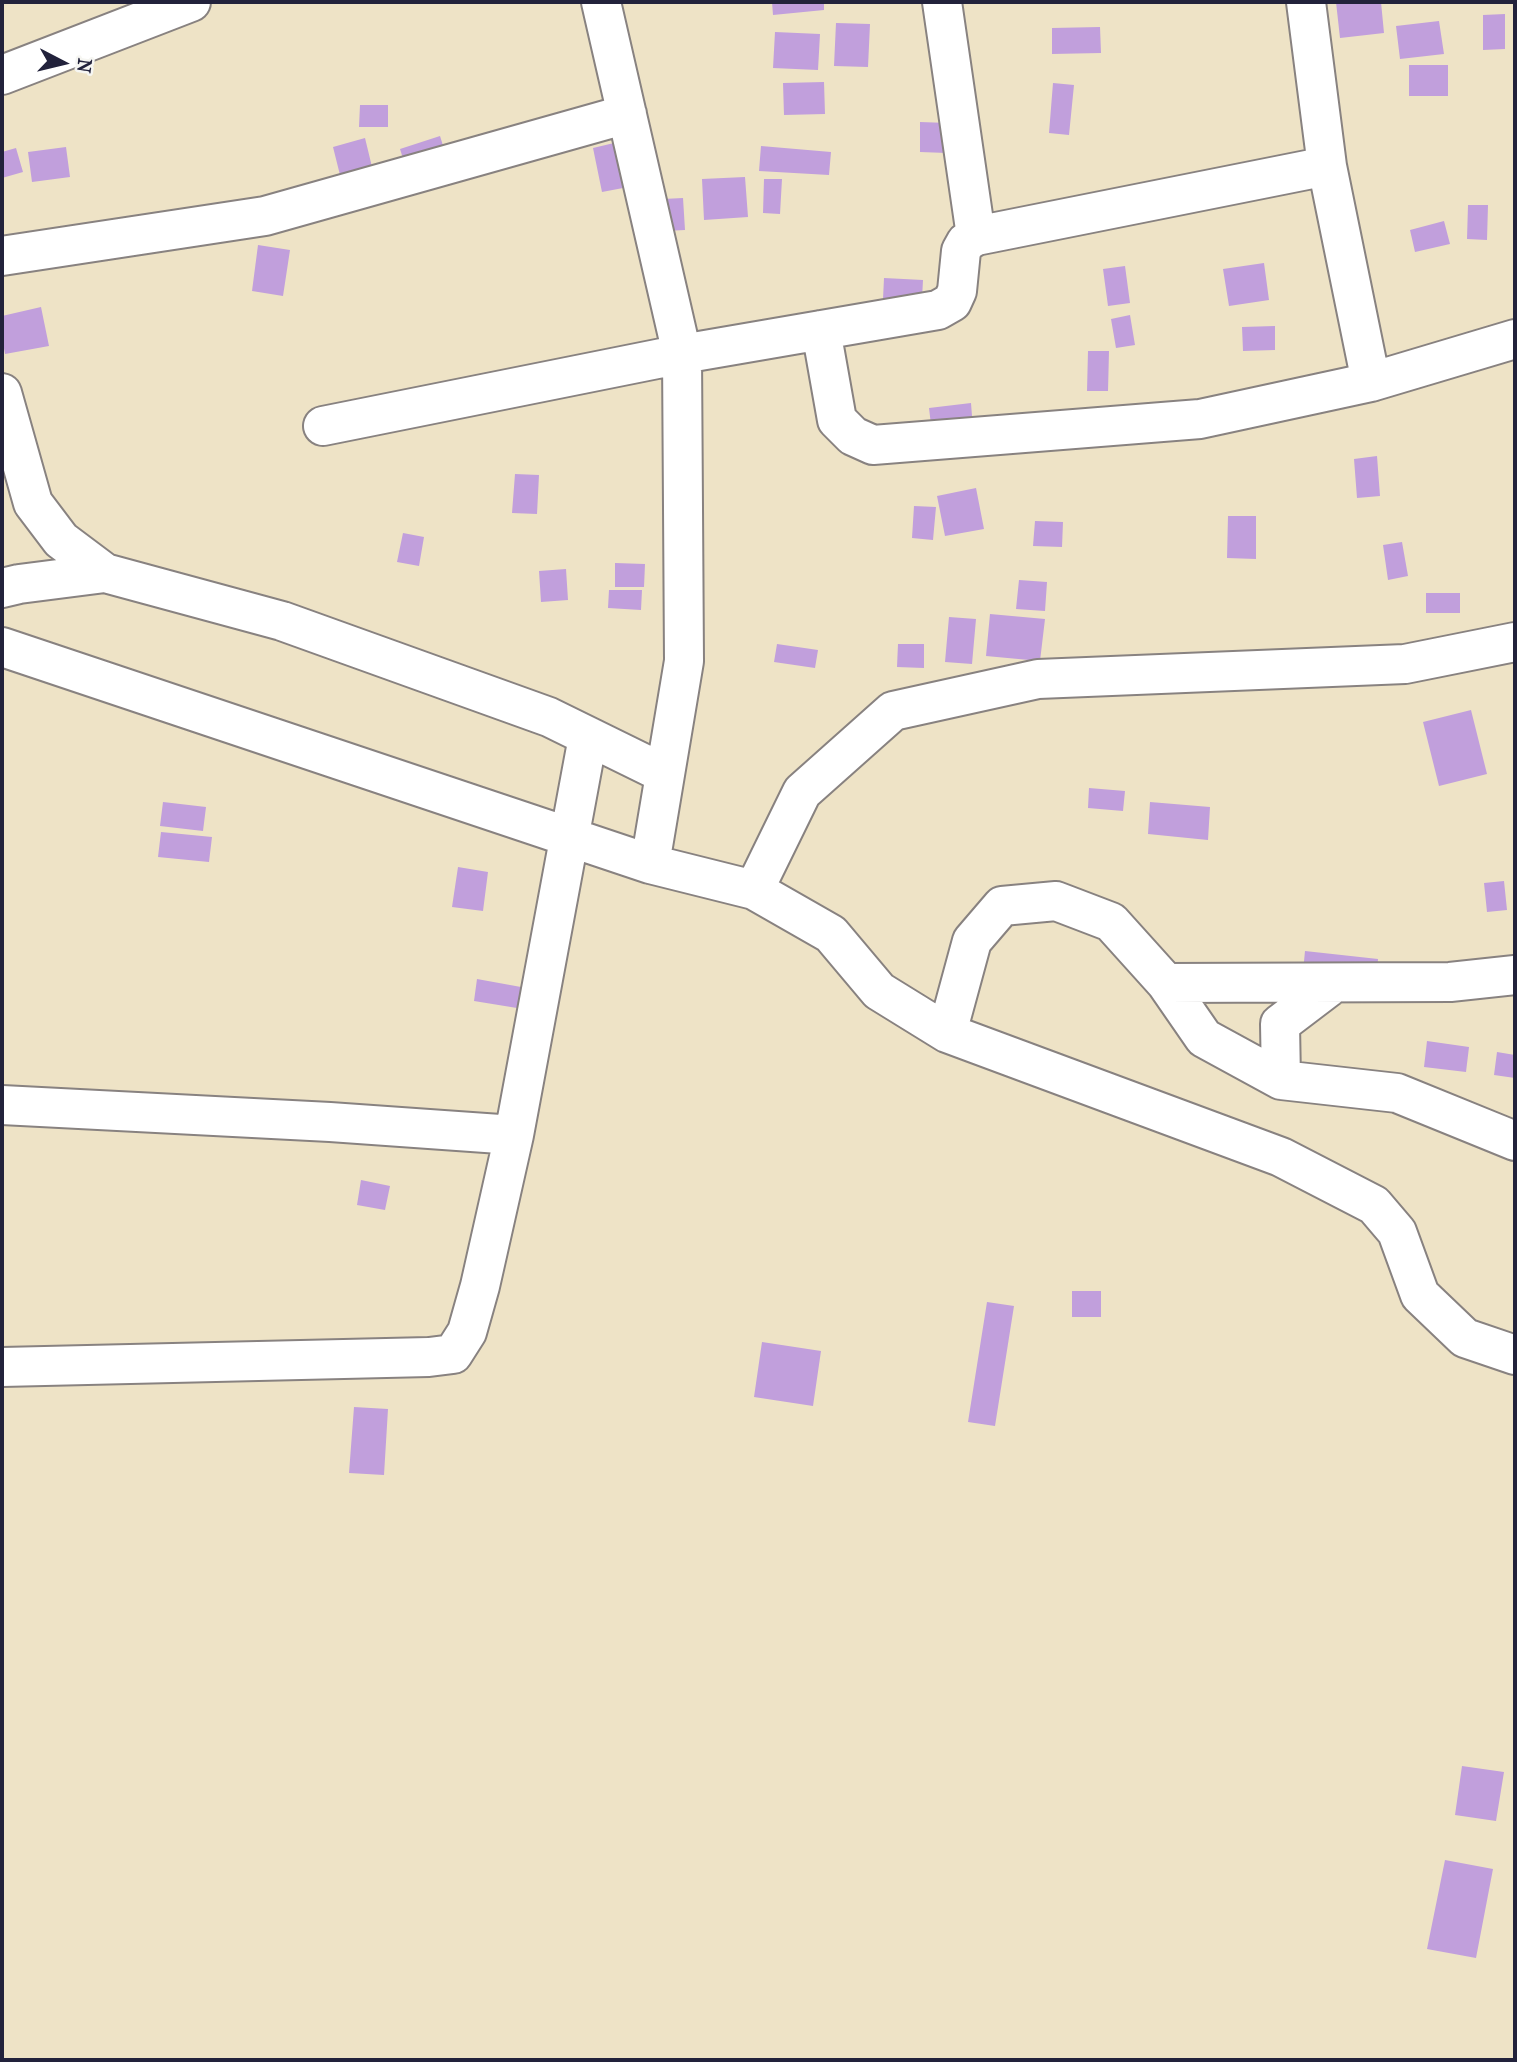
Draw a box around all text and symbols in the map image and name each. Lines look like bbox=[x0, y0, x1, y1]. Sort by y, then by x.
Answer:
north arrow bbox=[28, 28, 98, 98]
text: N bbox=[72, 57, 96, 74]

